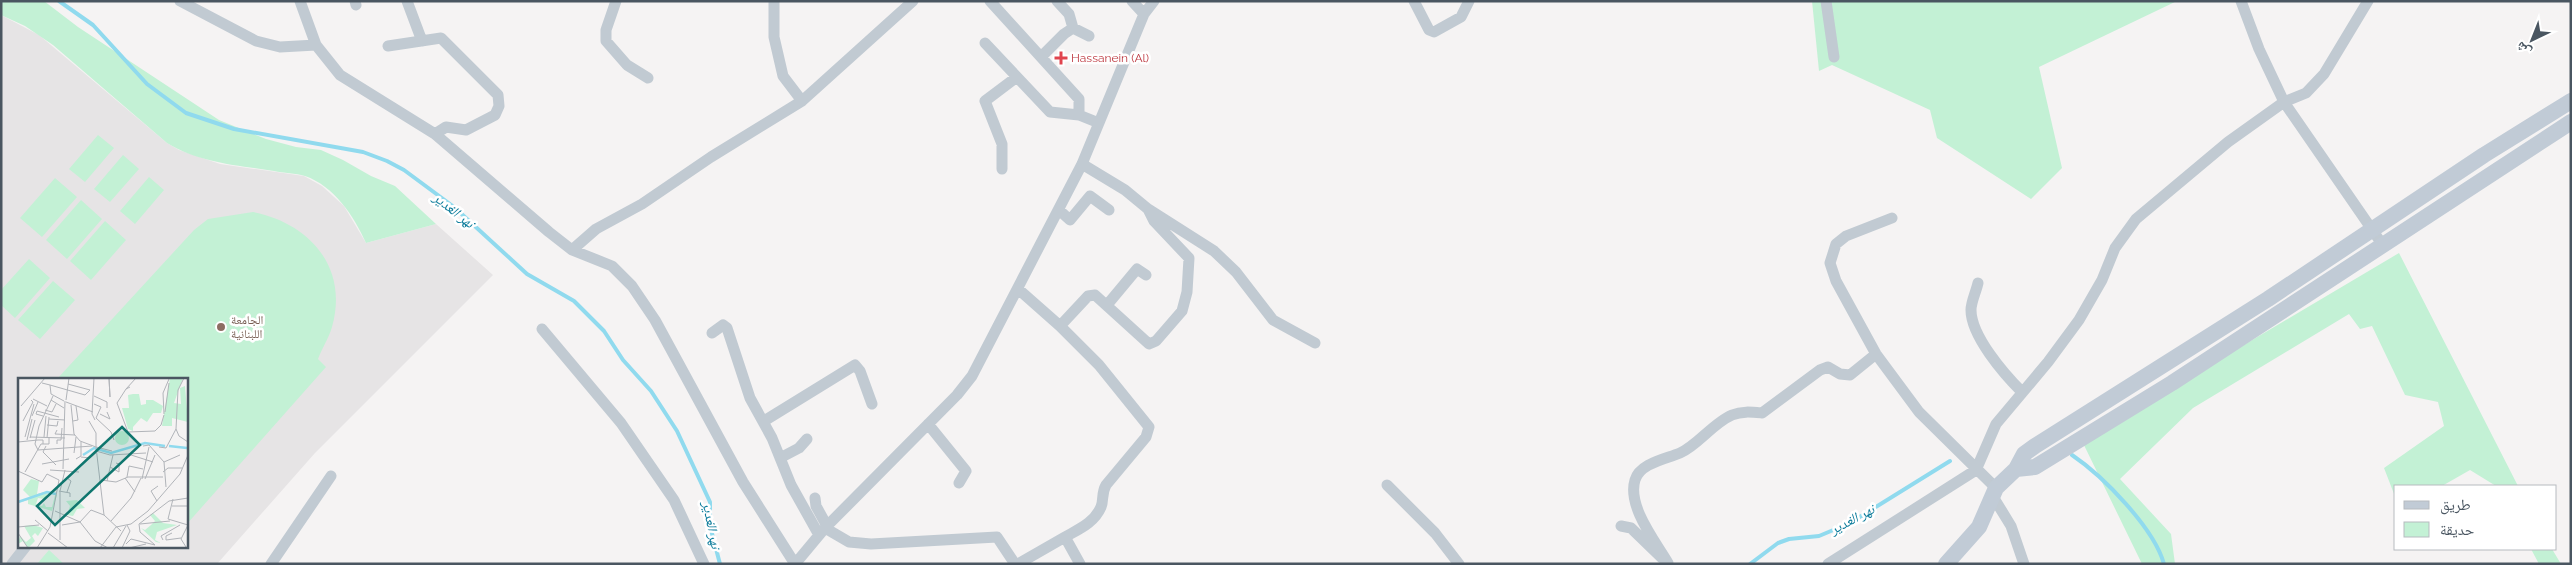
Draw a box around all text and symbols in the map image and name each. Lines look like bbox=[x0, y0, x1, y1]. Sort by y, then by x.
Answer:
north arrow bbox=[2507, 15, 2557, 65]
text: ش bbox=[2512, 38, 2535, 60]
place label: Hassanein (Al) bbox=[1071, 51, 1149, 65]
marker: Hassanein (Al) bbox=[1055, 52, 1067, 64]
water label: نهر الغدير bbox=[429, 188, 479, 232]
place label: الجامعة اللبنانية bbox=[231, 313, 263, 341]
marker: الجامعة اللبنانية bbox=[215, 321, 227, 333]
inset map bbox=[18, 378, 188, 548]
legend bbox=[2394, 485, 2557, 550]
text: طريق bbox=[2440, 496, 2471, 515]
water label: نهر الغدير bbox=[699, 499, 725, 552]
water label: نهر الغدير bbox=[1826, 500, 1879, 538]
text: حديقة bbox=[2440, 521, 2475, 539]

